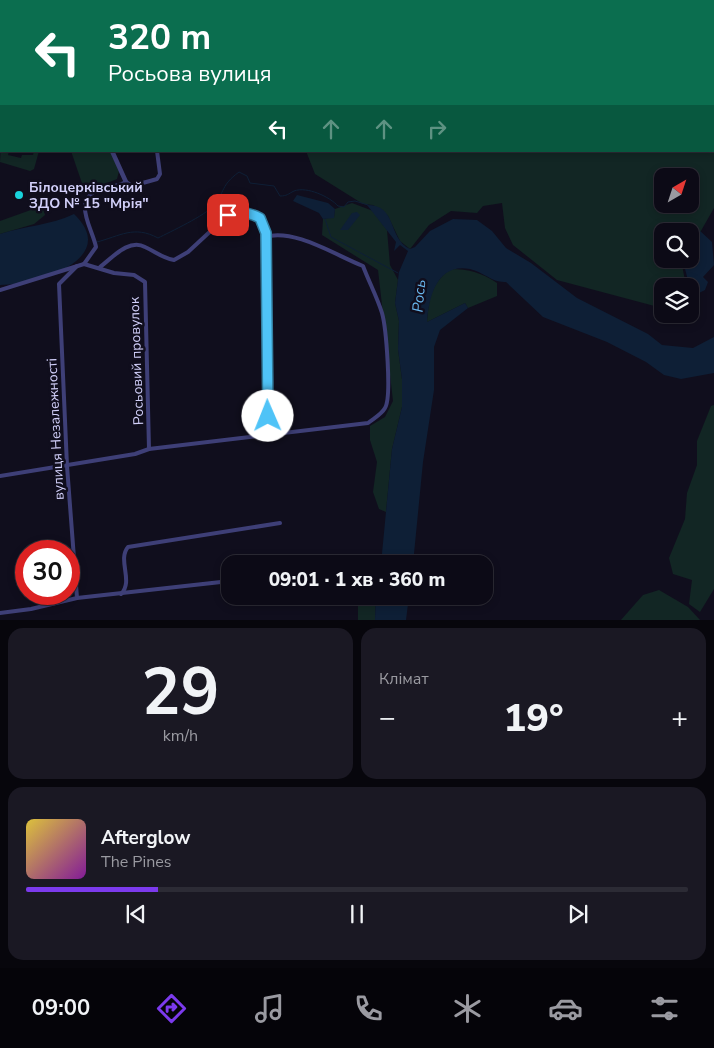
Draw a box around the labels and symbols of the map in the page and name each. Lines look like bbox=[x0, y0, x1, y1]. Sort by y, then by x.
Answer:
north arrow bbox=[654, 168, 699, 212]
place label: Білоцерківський ЗДО № 15 "Мрія" bbox=[29, 178, 149, 213]
marker: Білоцерківський ЗДО № 15 "Мрія" bbox=[13, 189, 25, 201]
pin bbox=[207, 194, 249, 236]
water label: Рось bbox=[408, 279, 430, 313]
street label: Росьовий провулок bbox=[125, 296, 148, 426]
street label: вулиця Незалежності bbox=[42, 358, 69, 500]
position arrow bbox=[241, 389, 293, 441]
speed limit sign: 30 bbox=[15, 540, 80, 605]

